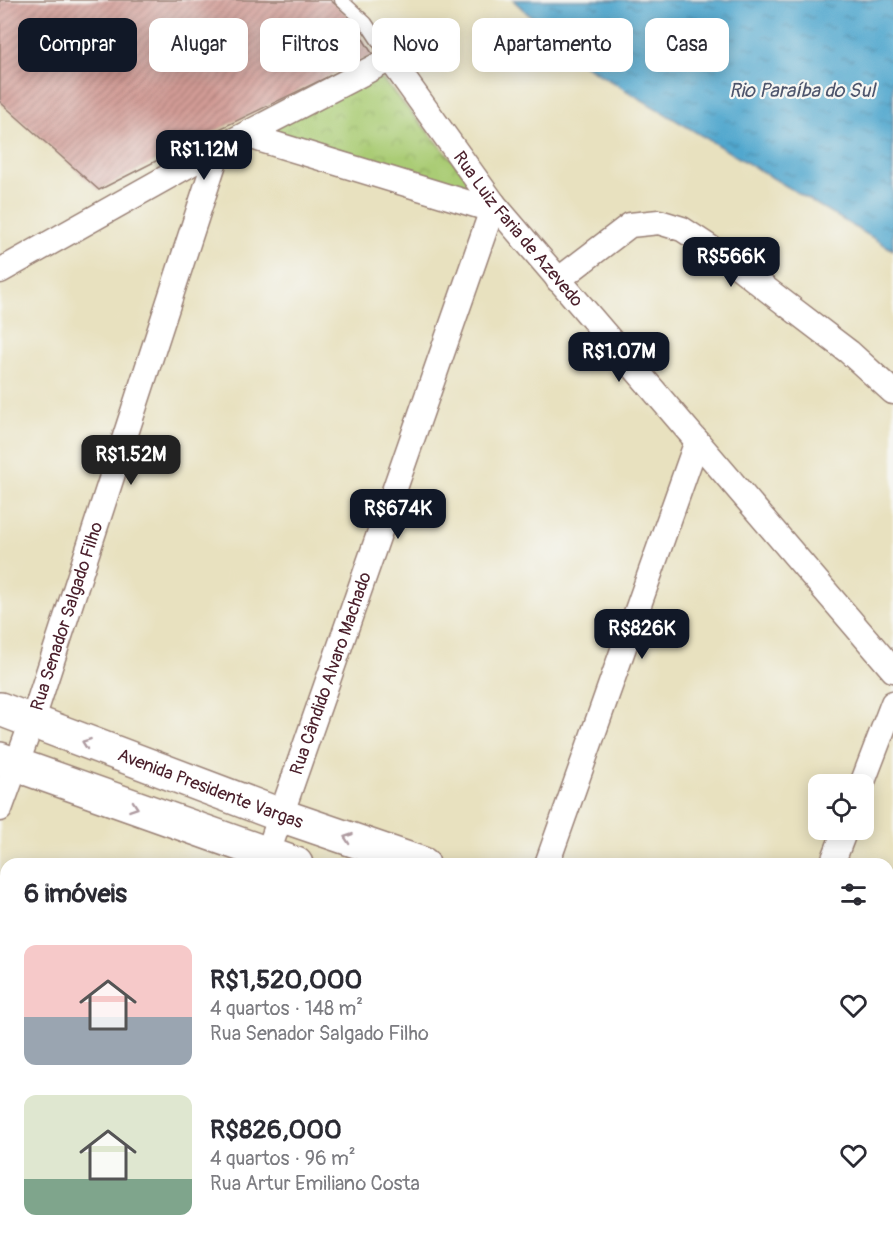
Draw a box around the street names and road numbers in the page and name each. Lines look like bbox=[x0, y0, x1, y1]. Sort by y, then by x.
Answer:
street label: Rua Luiz Faria de Azevedo bbox=[448, 146, 589, 312]
street label: Rua Senador Salgado Filho bbox=[25, 519, 108, 713]
street label: Rua Cândido Alvaro Machado bbox=[285, 569, 377, 778]
street label: Avenida Presidente Vargas bbox=[115, 743, 306, 834]

